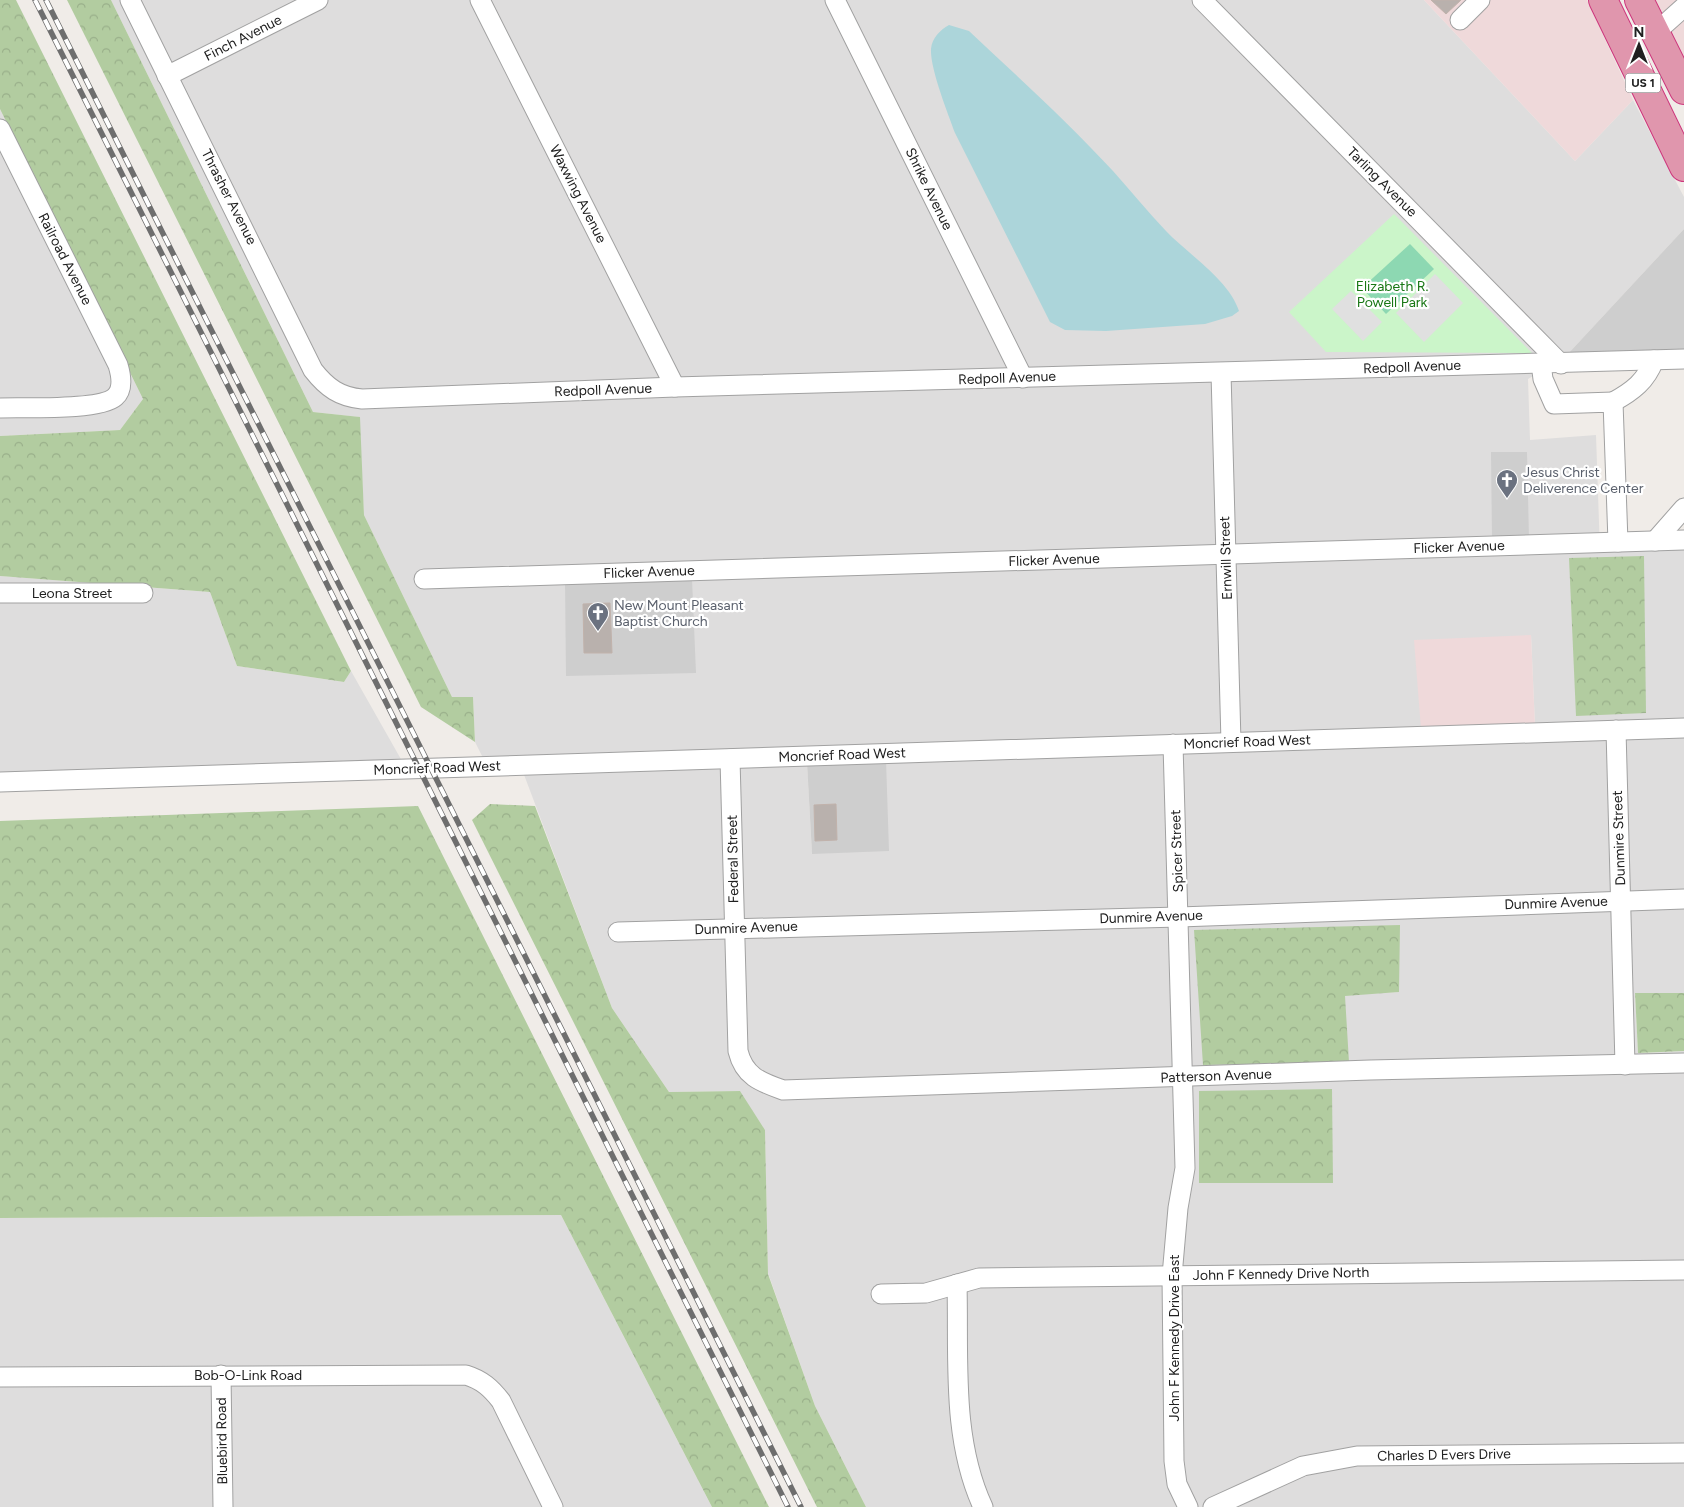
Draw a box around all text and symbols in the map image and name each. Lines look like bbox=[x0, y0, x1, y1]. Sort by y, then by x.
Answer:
street label: Finch Avenue bbox=[201, 11, 285, 65]
north arrow bbox=[1614, 20, 1664, 70]
text: N bbox=[1634, 24, 1644, 41]
road number: US 1 bbox=[1626, 74, 1660, 92]
street label: Waxwing Avenue bbox=[546, 142, 610, 246]
street label: Tarling Avenue bbox=[1343, 143, 1421, 221]
street label: Shrike Avenue bbox=[902, 145, 956, 233]
street label: Thrasher Avenue bbox=[198, 146, 261, 248]
street label: Railroad Avenue bbox=[34, 210, 96, 308]
park label: Elizabeth R. Powell Park bbox=[1356, 278, 1428, 311]
street label: Redpoll Avenue bbox=[1363, 357, 1462, 377]
street label: Redpoll Avenue bbox=[958, 368, 1057, 388]
street label: Redpoll Avenue bbox=[554, 380, 653, 400]
place label: Jesus Christ Deliverence Center bbox=[1523, 464, 1644, 497]
church icon: Jesus Christ Deliverence Center bbox=[1495, 468, 1519, 499]
street label: Ernwill Street bbox=[1216, 516, 1236, 600]
street label: Flicker Avenue bbox=[1413, 537, 1505, 557]
street label: Flicker Avenue bbox=[1008, 550, 1100, 570]
street label: Flicker Avenue bbox=[603, 562, 695, 582]
street label: Leona Street bbox=[32, 585, 112, 602]
place label: New Mount Pleasant Baptist Church bbox=[614, 597, 744, 630]
church icon: New Mount Pleasant Baptist Church bbox=[586, 601, 610, 632]
street label: Moncrief Road West bbox=[1183, 731, 1311, 753]
street label: Moncrief Road West bbox=[778, 744, 906, 766]
street label: Moncrief Road West bbox=[373, 757, 501, 779]
street label: Dunmire Street bbox=[1609, 790, 1629, 886]
street label: Spicer Street bbox=[1167, 809, 1187, 893]
street label: Federal Street bbox=[724, 815, 742, 903]
street label: Dunmire Avenue bbox=[1504, 893, 1608, 913]
street label: Dunmire Avenue bbox=[1099, 907, 1203, 927]
street label: Dunmire Avenue bbox=[694, 918, 798, 938]
street label: Patterson Avenue bbox=[1160, 1066, 1272, 1086]
street label: John F Kennedy Drive East bbox=[1166, 1255, 1183, 1421]
street label: John F Kennedy Drive North bbox=[1193, 1264, 1370, 1284]
street label: Bob-O-Link Road bbox=[194, 1367, 302, 1384]
street label: Bluebird Road bbox=[213, 1397, 231, 1485]
street label: Charles D Evers Drive bbox=[1377, 1445, 1511, 1465]

